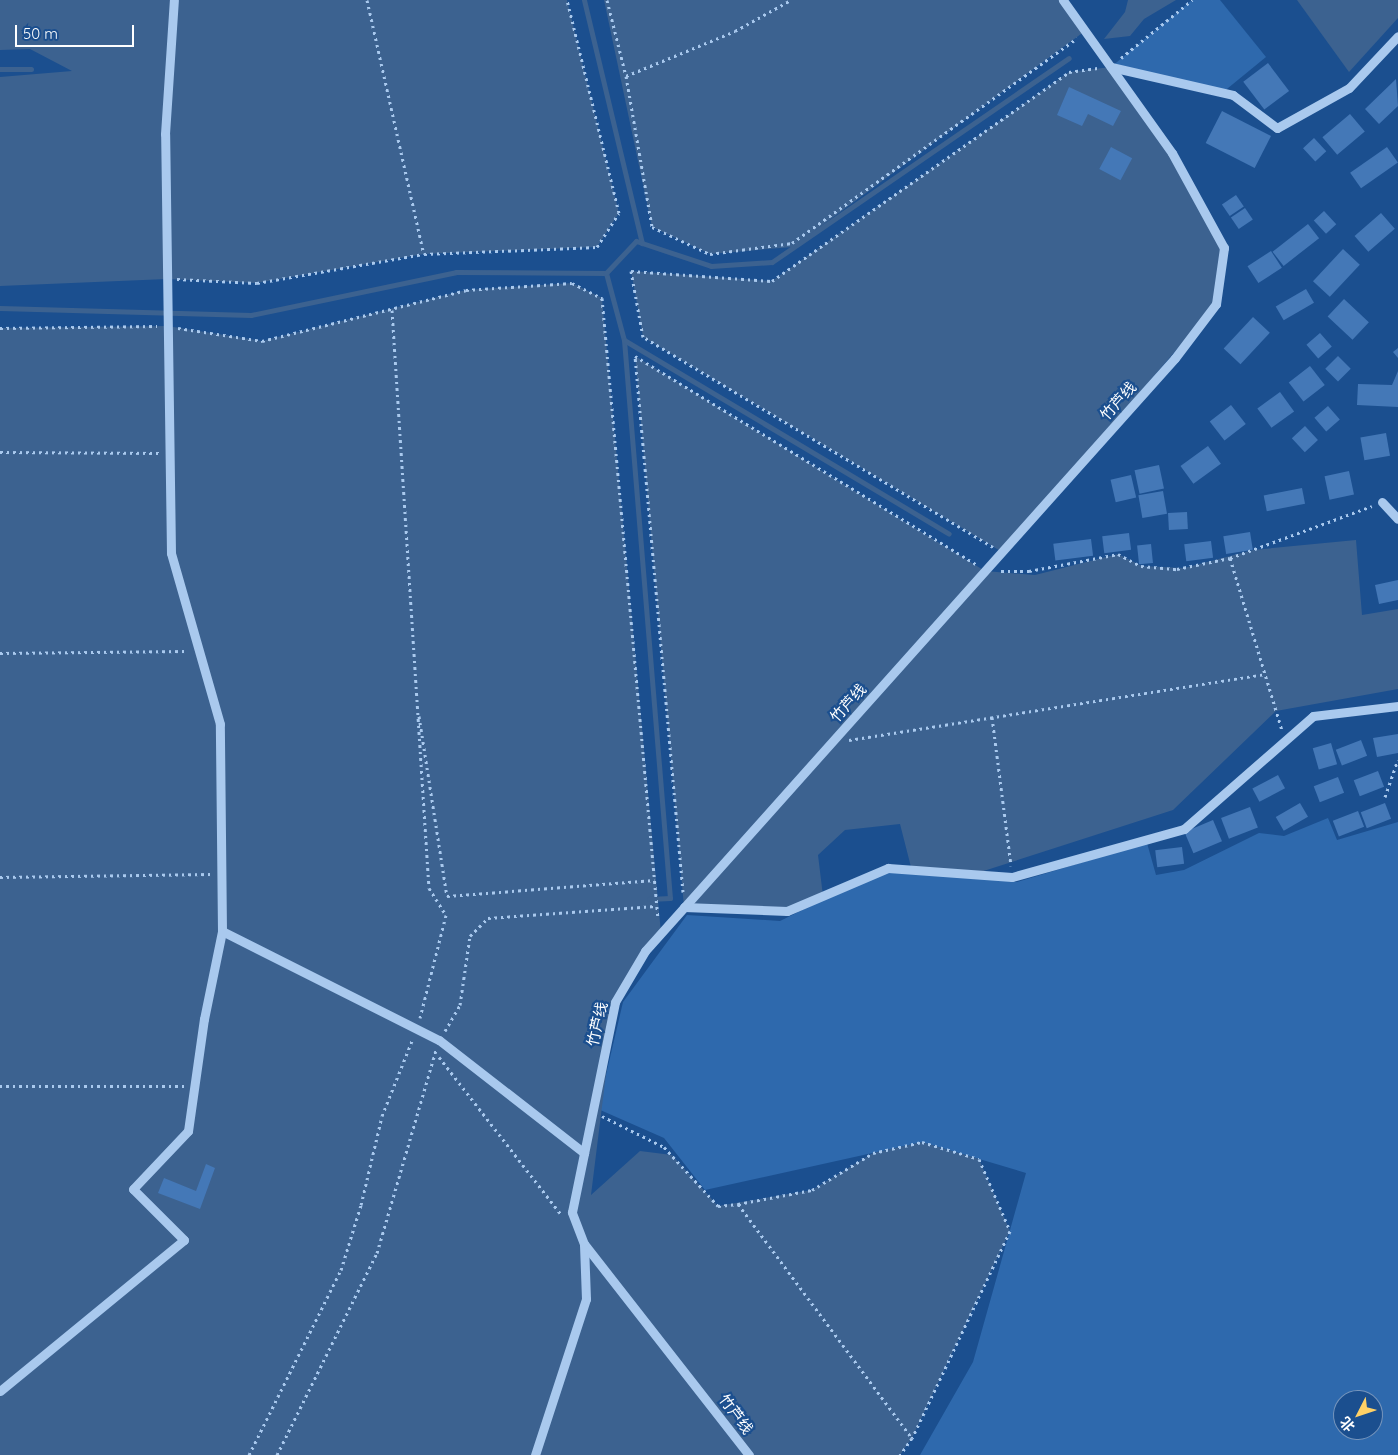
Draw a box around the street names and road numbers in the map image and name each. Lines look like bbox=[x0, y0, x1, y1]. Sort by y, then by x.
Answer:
street label: 竹芦线 bbox=[1096, 378, 1140, 424]
street label: 竹芦线 bbox=[826, 680, 870, 726]
street label: 竹芦线 bbox=[583, 1000, 611, 1048]
street label: 竹芦线 bbox=[715, 1391, 757, 1437]

